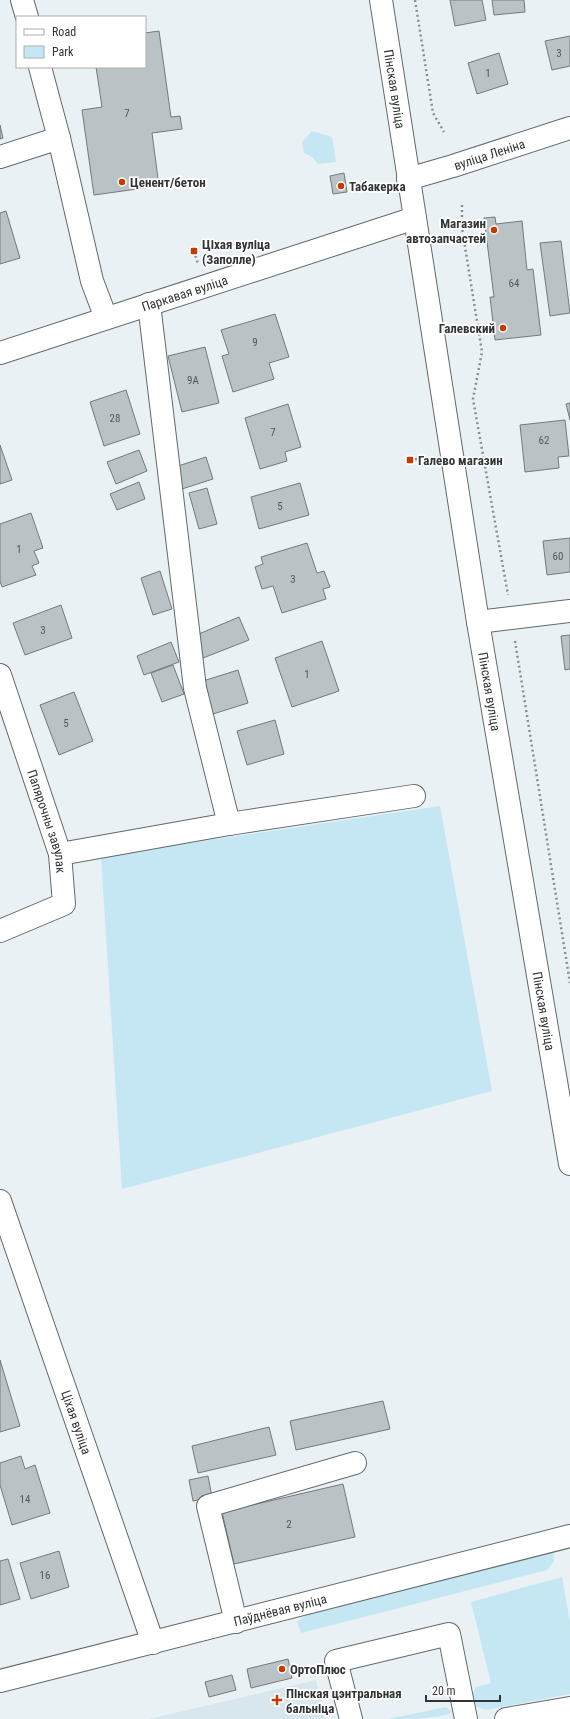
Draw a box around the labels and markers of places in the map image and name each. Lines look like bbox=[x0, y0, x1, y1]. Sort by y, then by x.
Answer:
place label: Ценент/бетон bbox=[130, 175, 206, 190]
marker: Ценент/бетон bbox=[117, 177, 127, 187]
place label: Табакерка bbox=[349, 179, 406, 194]
marker: Табакерка bbox=[336, 181, 346, 191]
place label: Магазин автозапчастей bbox=[406, 216, 486, 246]
marker: Магазин автозапчастей bbox=[489, 225, 499, 235]
place label: Ціхая вуліца (Заполле) bbox=[202, 237, 270, 267]
marker: Ціхая вуліца (Заполле) bbox=[189, 246, 199, 256]
place label: Галевский bbox=[439, 321, 495, 336]
marker: Галевский bbox=[498, 323, 508, 333]
place label: Галево магазин bbox=[418, 453, 503, 468]
marker: Галево магазин bbox=[405, 455, 415, 465]
place label: ОртоПлюс bbox=[290, 1662, 346, 1677]
marker: ОртоПлюс bbox=[277, 1664, 287, 1674]
place label: Пінская цэнтральная бальніца bbox=[286, 1686, 402, 1716]
marker: Пінская цэнтральная бальніца bbox=[271, 1694, 283, 1706]

